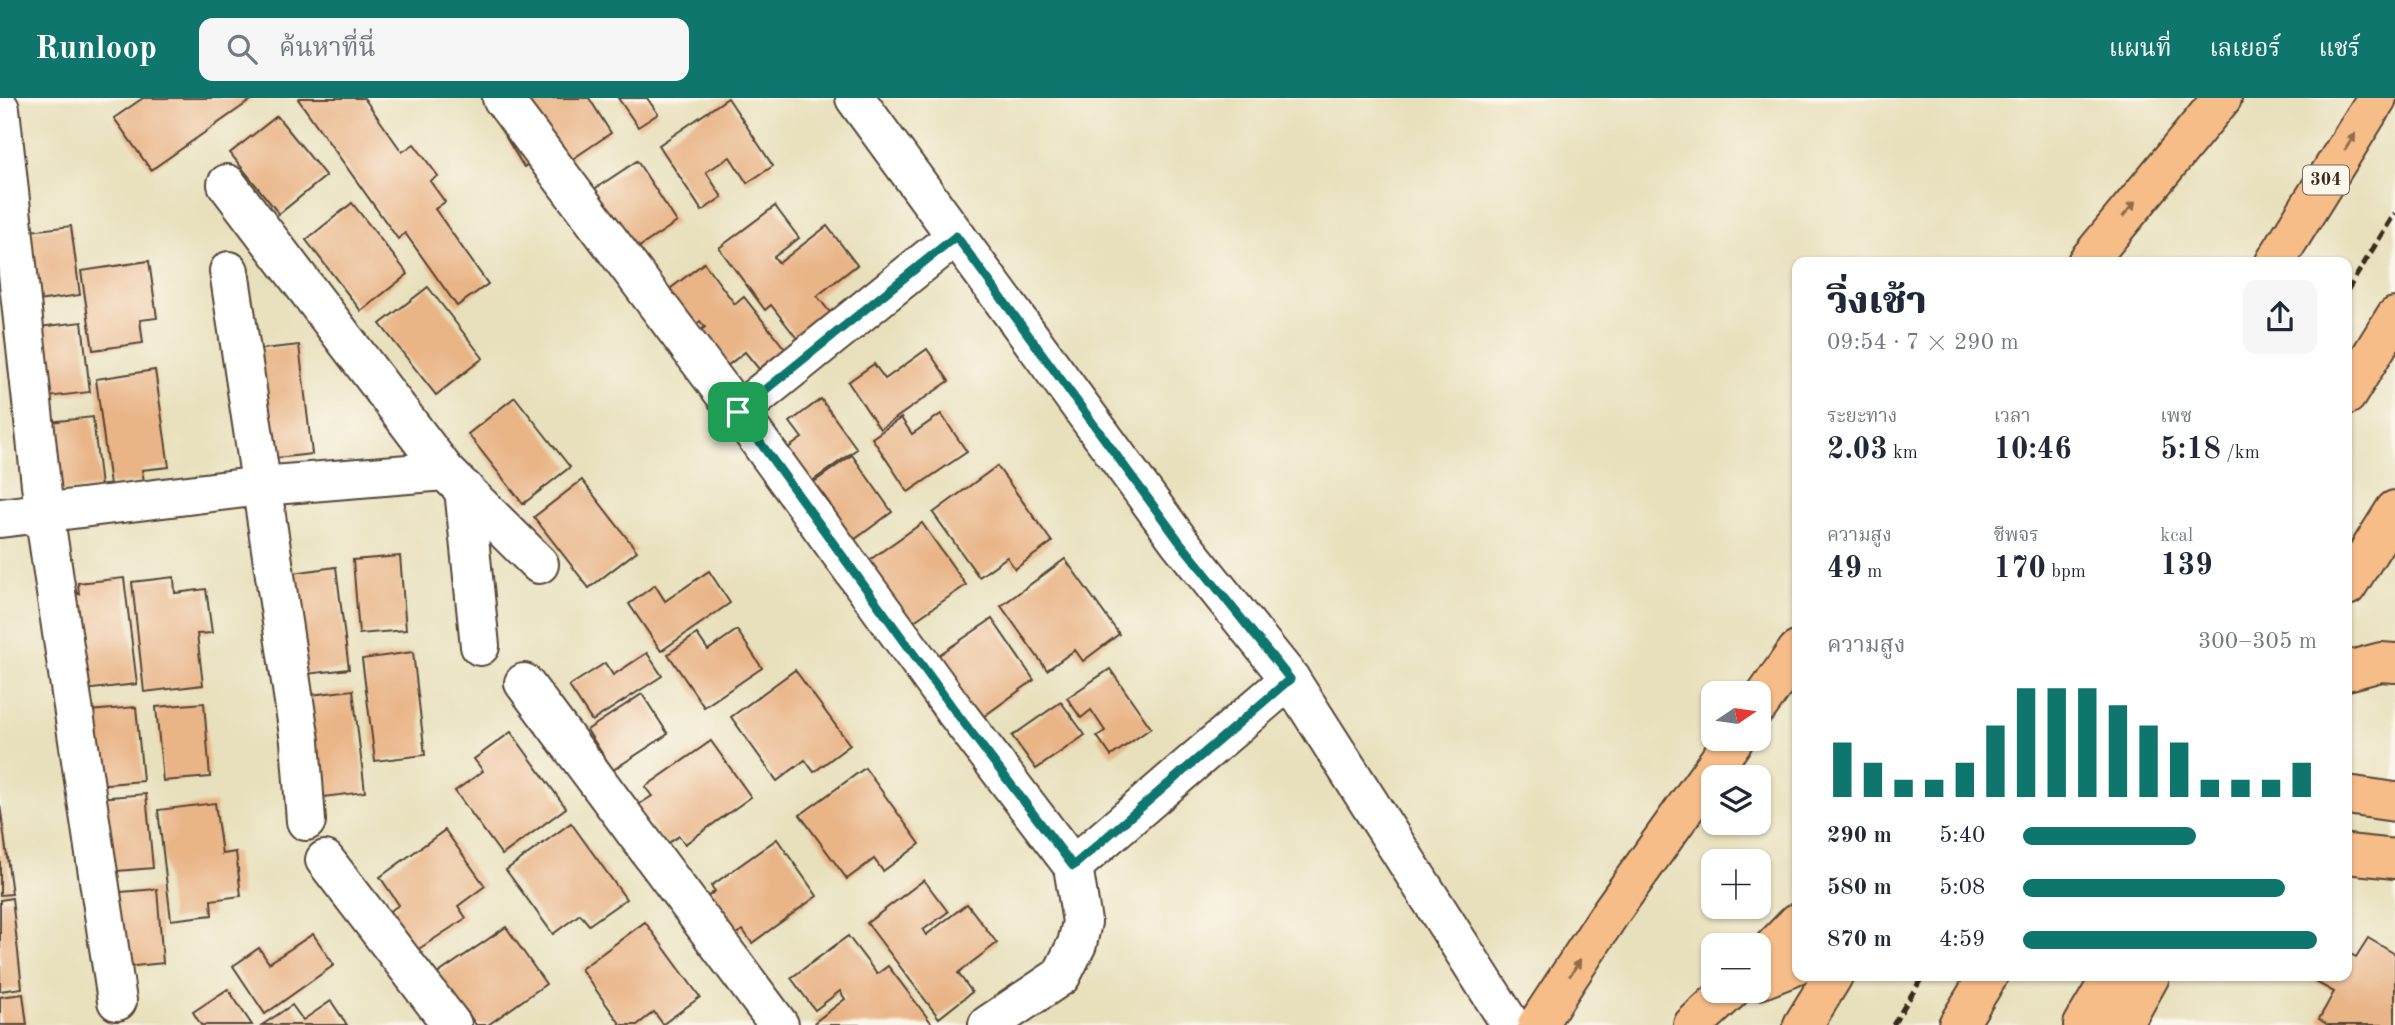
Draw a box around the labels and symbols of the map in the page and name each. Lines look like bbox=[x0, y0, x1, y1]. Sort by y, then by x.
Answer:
one-way arrow bbox=[2343, 132, 2356, 152]
road number: 304 bbox=[2303, 166, 2349, 194]
one-way arrow bbox=[2121, 200, 2136, 217]
pin bbox=[708, 382, 768, 442]
north arrow bbox=[1701, 681, 1771, 751]
one-way arrow bbox=[1568, 958, 1581, 978]

